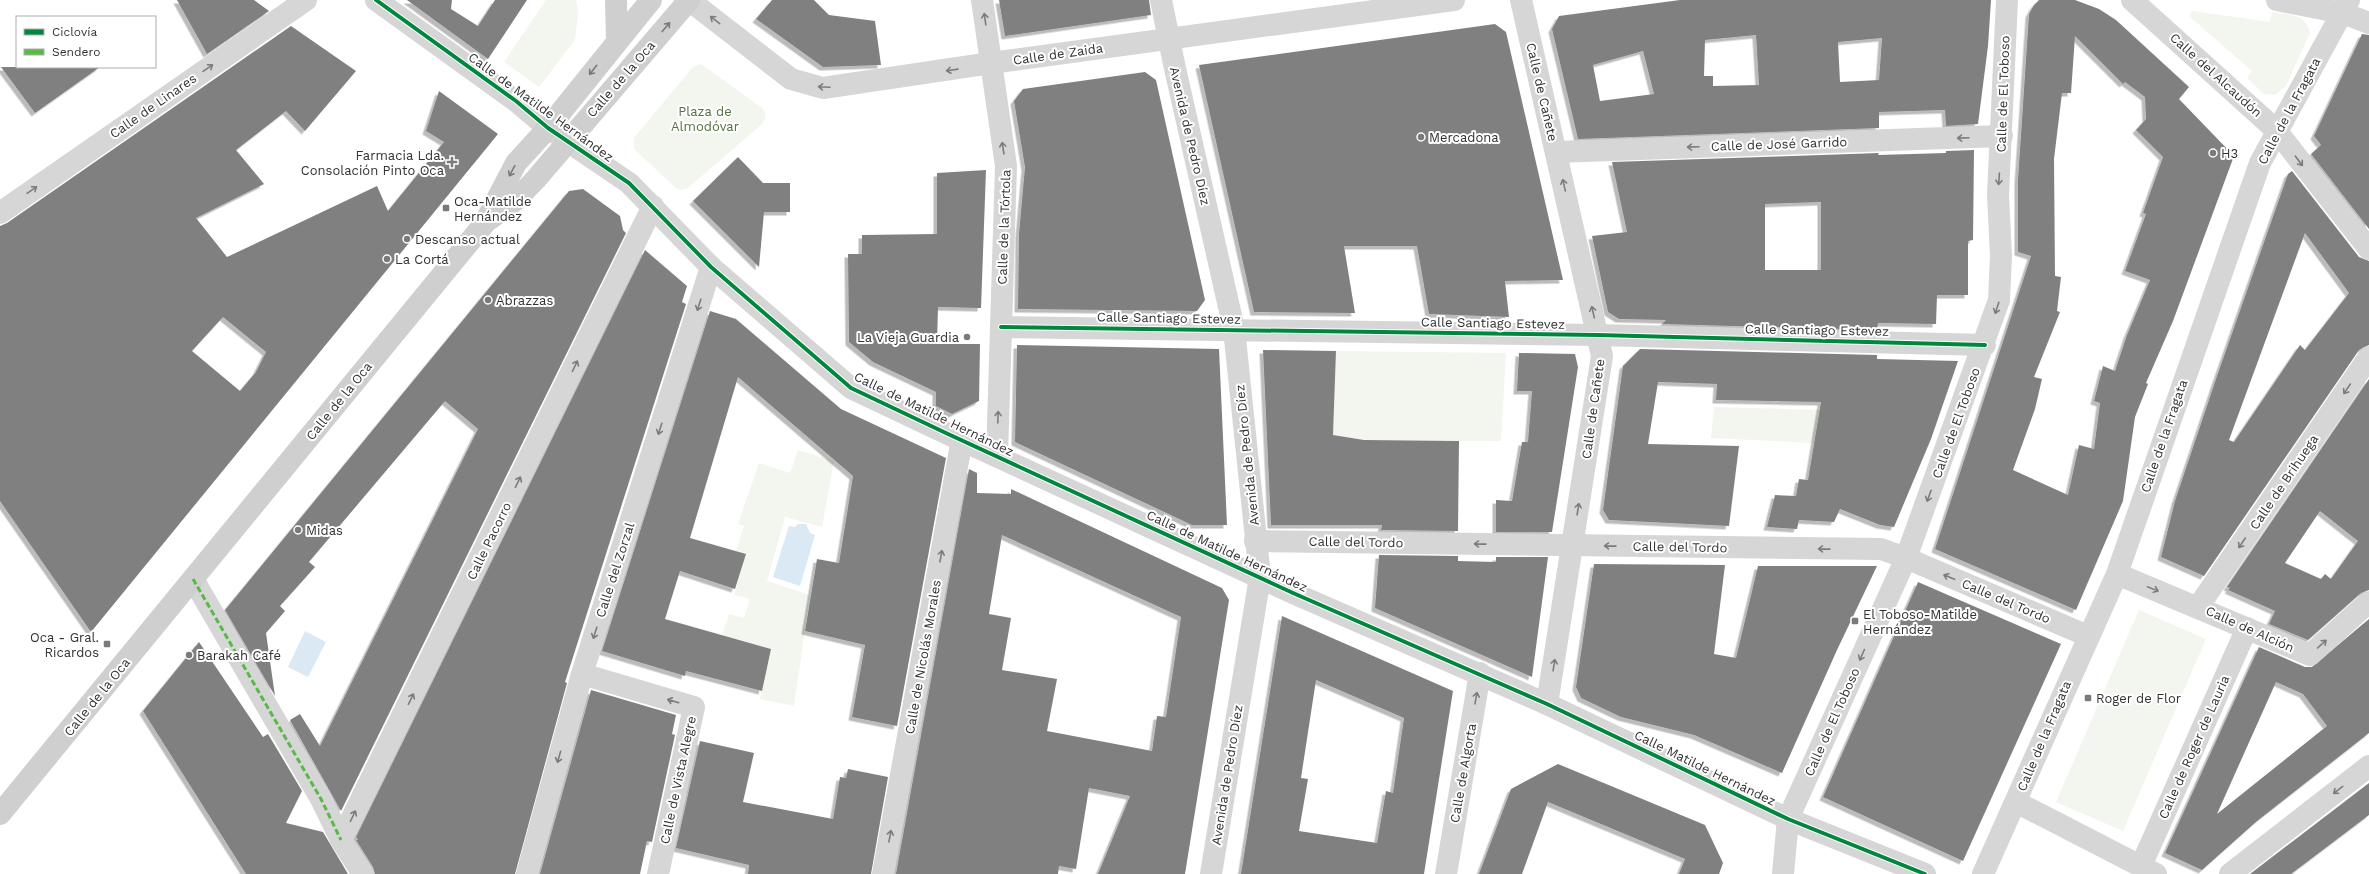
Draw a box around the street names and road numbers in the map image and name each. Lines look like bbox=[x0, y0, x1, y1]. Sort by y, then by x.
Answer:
street label: Calle del Alcaudón bbox=[2167, 30, 2265, 120]
street label: Calle de El Toboso bbox=[1993, 35, 2013, 153]
street label: Calle de la Oca bbox=[584, 37, 659, 120]
street label: Calle de Zaida bbox=[1012, 40, 1105, 68]
street label: Calle de Cañete bbox=[1523, 41, 1561, 143]
street label: Calle de Matilde Hernández bbox=[466, 49, 616, 165]
street label: Calle de la Fragata bbox=[2255, 55, 2324, 167]
street label: Avenida de Pedro Díez bbox=[1167, 65, 1213, 207]
street label: Calle de Linares bbox=[107, 70, 199, 141]
street label: Calle de José Garrido bbox=[1710, 134, 1848, 154]
street label: Calle de la Tórtola bbox=[994, 169, 1014, 285]
street label: Calle Santiago Estevez bbox=[1097, 309, 1241, 327]
street label: Calle Santiago Estevez bbox=[1421, 314, 1565, 332]
street label: Calle Santiago Estevez bbox=[1745, 321, 1889, 339]
street label: Calle de la Oca bbox=[303, 358, 375, 443]
street label: Calle de Cañete bbox=[1579, 358, 1607, 460]
street label: Calle de El Toboso bbox=[1929, 365, 1983, 481]
street label: Calle de Matilde Hernández bbox=[852, 369, 1016, 459]
street label: Calle de la Fragata bbox=[2138, 377, 2191, 494]
street label: Avenida de Pedro Díez bbox=[1232, 384, 1262, 526]
street label: Calle de Brihuega bbox=[2247, 431, 2322, 532]
street label: Calle Pacorro bbox=[464, 499, 514, 582]
street label: Calle de Matilde Hernández bbox=[1144, 507, 1310, 595]
street label: Calle del Zorzal bbox=[593, 521, 637, 619]
street label: Calle del Tordo bbox=[1309, 534, 1404, 550]
street label: Calle del Tordo bbox=[1633, 539, 1728, 555]
street label: Calle del Tordo bbox=[1959, 576, 2053, 626]
street label: Calle de Nicolás Morales bbox=[902, 578, 944, 735]
street label: Calle de Alción bbox=[2204, 603, 2296, 655]
street label: Calle de la Oca bbox=[61, 654, 133, 739]
street label: Calle de El Toboso bbox=[1801, 665, 1863, 778]
street label: Calle de Roger de Lauria bbox=[2155, 672, 2233, 821]
street label: Calle de la Fragata bbox=[2014, 678, 2074, 793]
street label: Avenida de Pedro Díez bbox=[1209, 704, 1245, 846]
street label: Calle de Vista Alegre bbox=[657, 715, 699, 845]
street label: Calle de Algorta bbox=[1447, 721, 1479, 824]
street label: Calle Matilde Hernández bbox=[1632, 727, 1778, 809]

